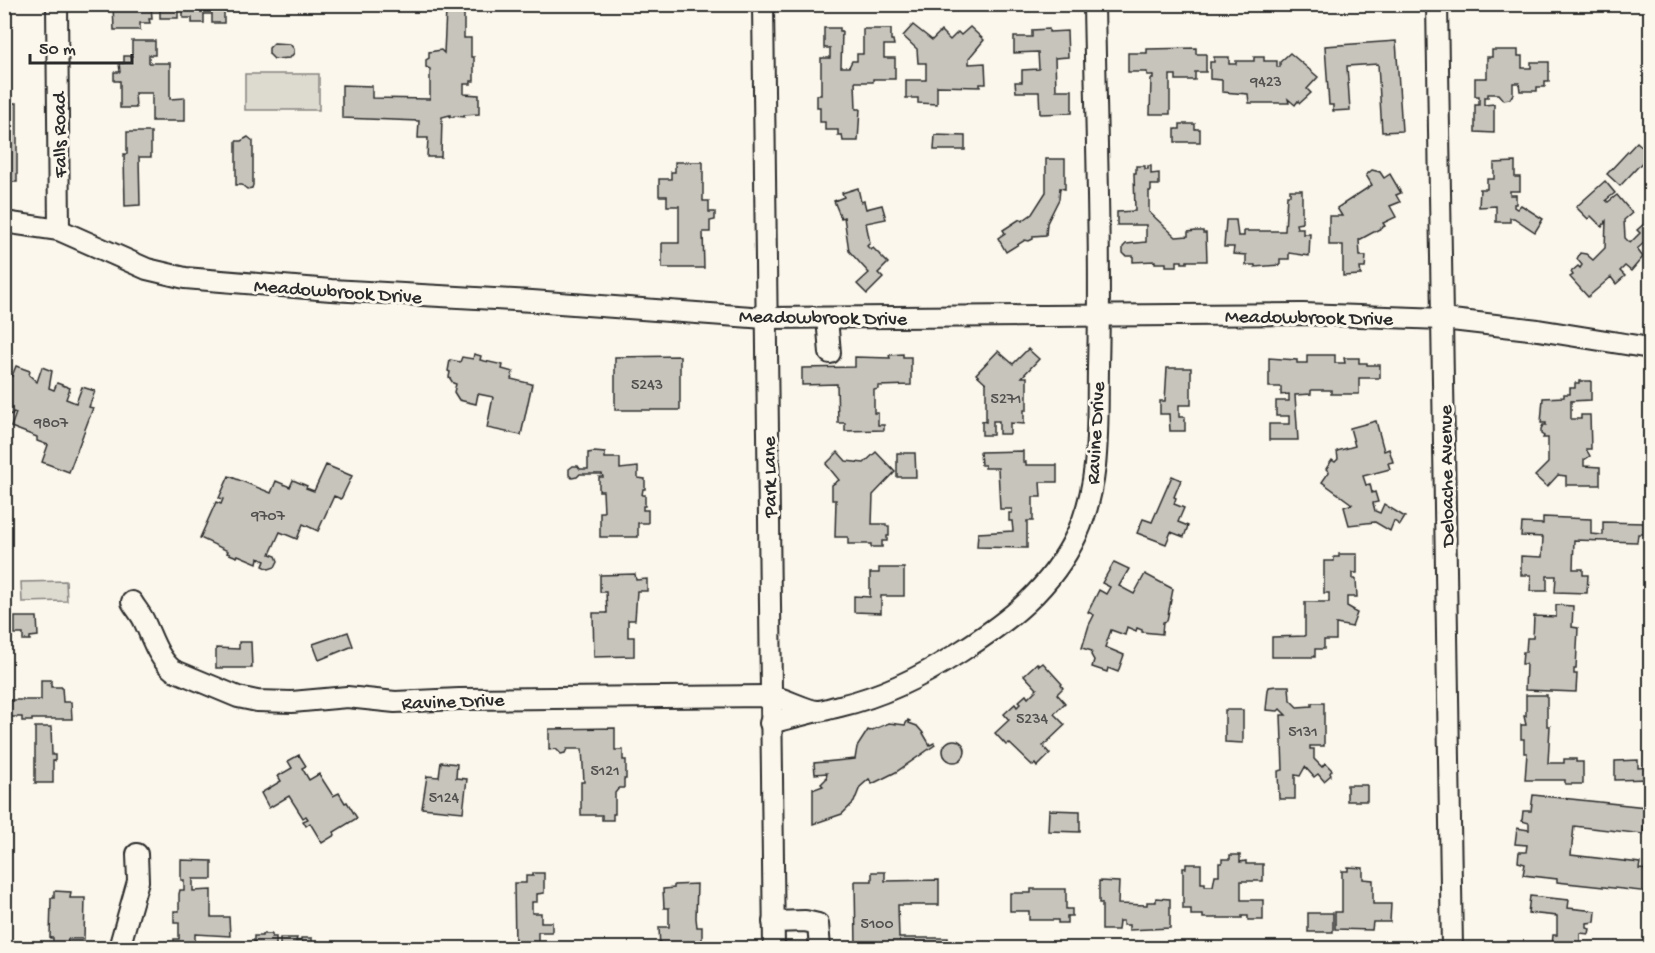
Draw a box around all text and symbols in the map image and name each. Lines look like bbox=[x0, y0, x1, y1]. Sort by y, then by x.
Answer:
scale bar bbox=[30, 27, 132, 65]
text: 50 m bbox=[39, 40, 76, 61]
house number: 9423 bbox=[1249, 74, 1282, 93]
street label: Falls Road bbox=[49, 89, 74, 179]
street label: Meadowbrook Drive bbox=[253, 276, 423, 311]
street label: Meadowbrook Drive bbox=[738, 307, 908, 332]
street label: Meadowbrook Drive bbox=[1224, 307, 1394, 332]
house number: 5243 bbox=[631, 377, 663, 396]
street label: Ravine Drive bbox=[1083, 381, 1112, 485]
house number: 5271 bbox=[990, 391, 1022, 410]
street label: Deloache Avenue bbox=[1436, 404, 1461, 549]
house number: 9807 bbox=[33, 415, 69, 434]
street label: Park Lane bbox=[759, 436, 784, 519]
house number: 9707 bbox=[250, 508, 286, 527]
street label: Ravine Drive bbox=[401, 690, 506, 717]
house number: 5234 bbox=[1016, 711, 1048, 730]
house number: 5131 bbox=[1288, 724, 1318, 743]
house number: 5121 bbox=[590, 763, 620, 782]
house number: 5124 bbox=[429, 790, 460, 809]
house number: 5100 bbox=[860, 916, 894, 935]

